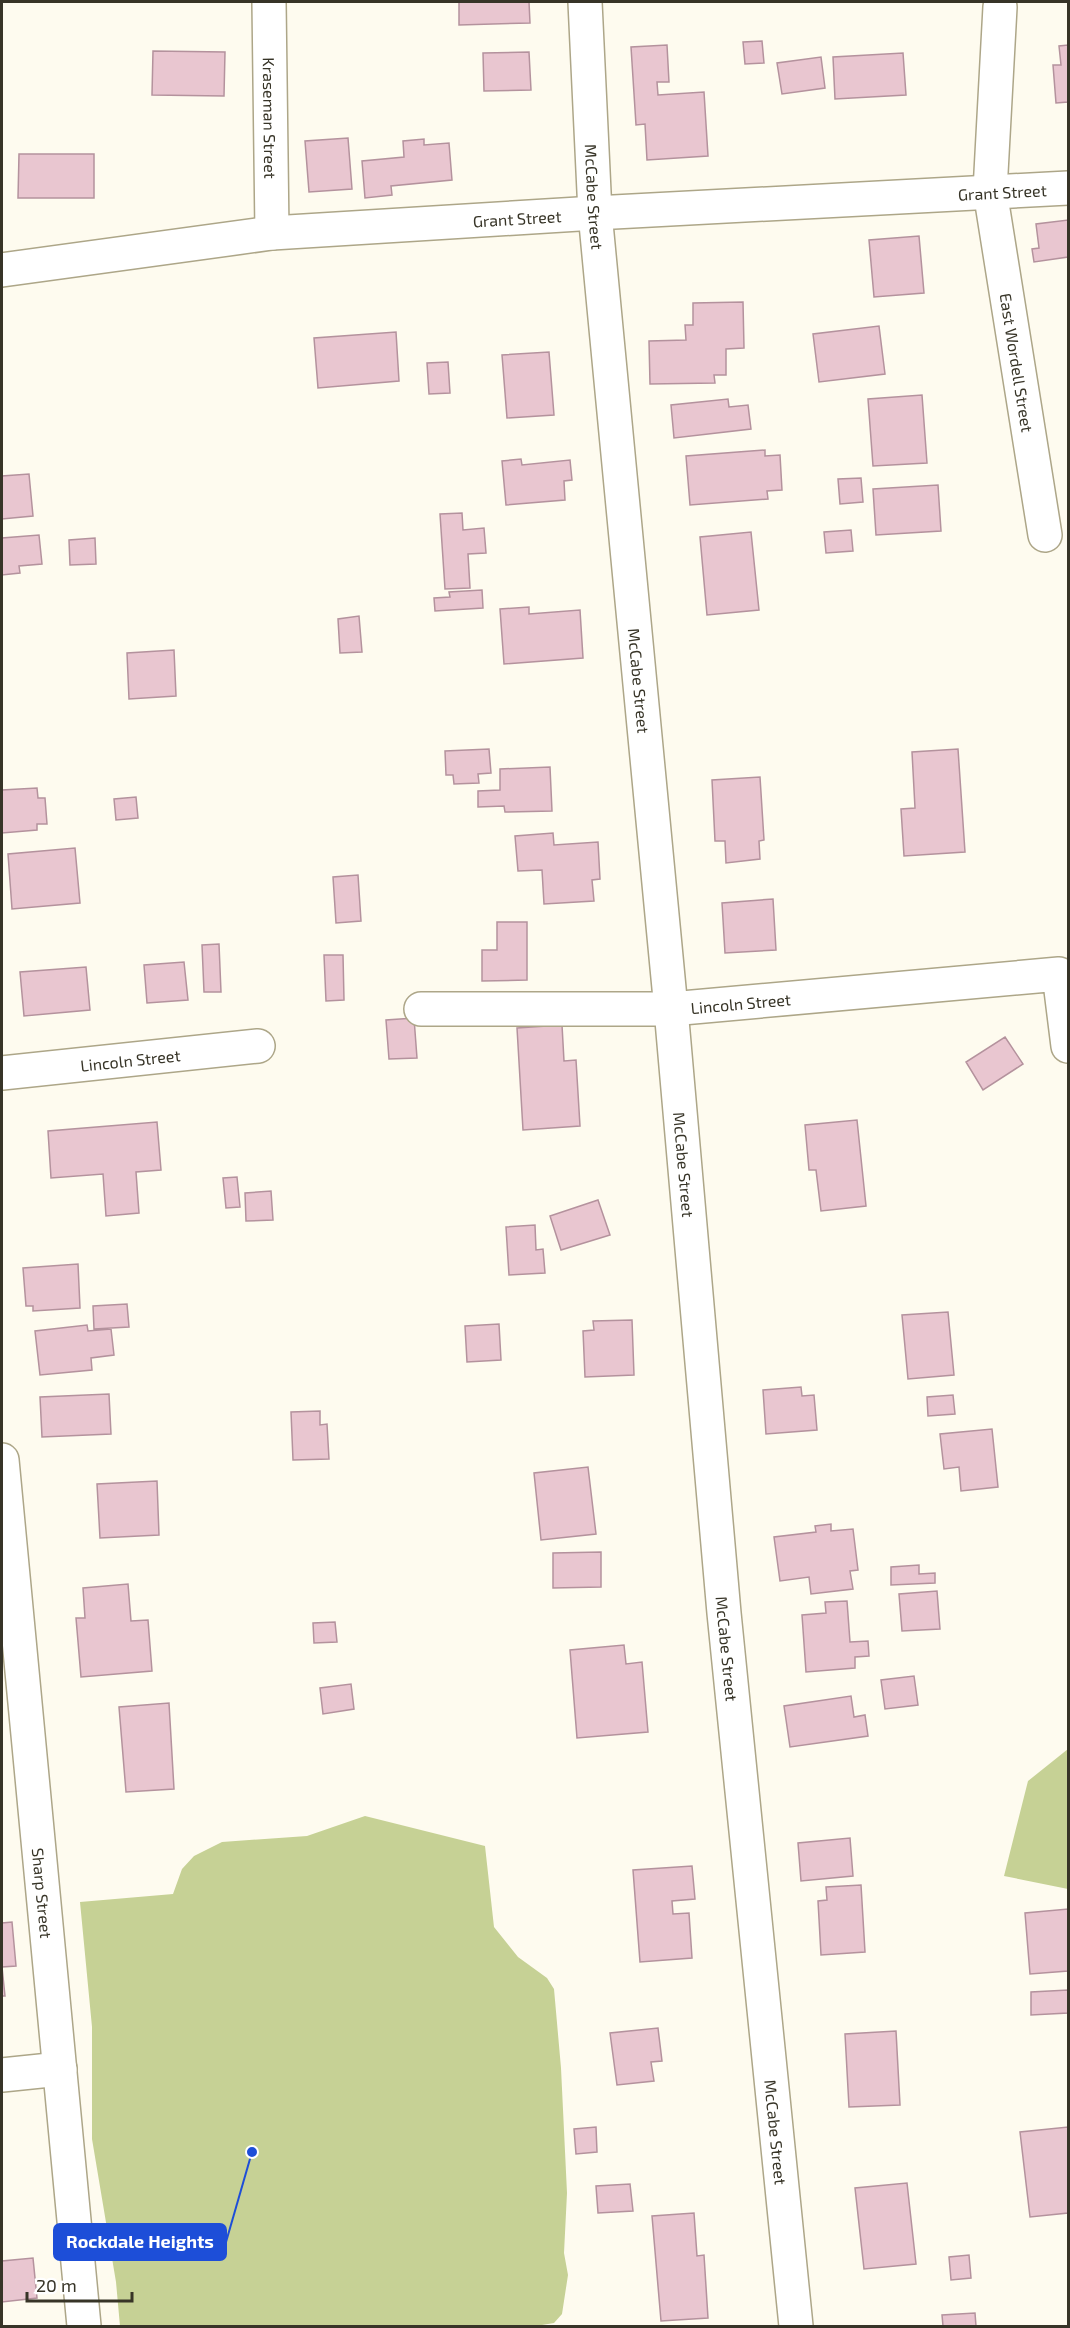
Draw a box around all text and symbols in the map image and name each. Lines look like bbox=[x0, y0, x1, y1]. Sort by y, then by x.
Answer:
street label: Kraseman Street bbox=[260, 57, 281, 179]
street label: McCabe Street bbox=[582, 144, 608, 250]
street label: Grant Street bbox=[957, 180, 1047, 203]
street label: Grant Street bbox=[472, 206, 562, 230]
street label: East Wordell Street bbox=[997, 292, 1038, 433]
street label: McCabe Street bbox=[625, 627, 654, 734]
street label: Lincoln Street bbox=[690, 989, 792, 1017]
street label: Lincoln Street bbox=[79, 1045, 181, 1074]
street label: McCabe Street bbox=[671, 1111, 699, 1218]
street label: McCabe Street bbox=[713, 1595, 742, 1702]
street label: Sharp Street bbox=[29, 1847, 57, 1939]
street label: McCabe Street bbox=[762, 2079, 791, 2186]
callout: Rockdale Heights bbox=[54, 2224, 226, 2260]
text: Rockdale Heights bbox=[66, 2230, 214, 2252]
scale bar bbox=[27, 2265, 132, 2303]
text: 20 m bbox=[36, 2274, 77, 2296]

